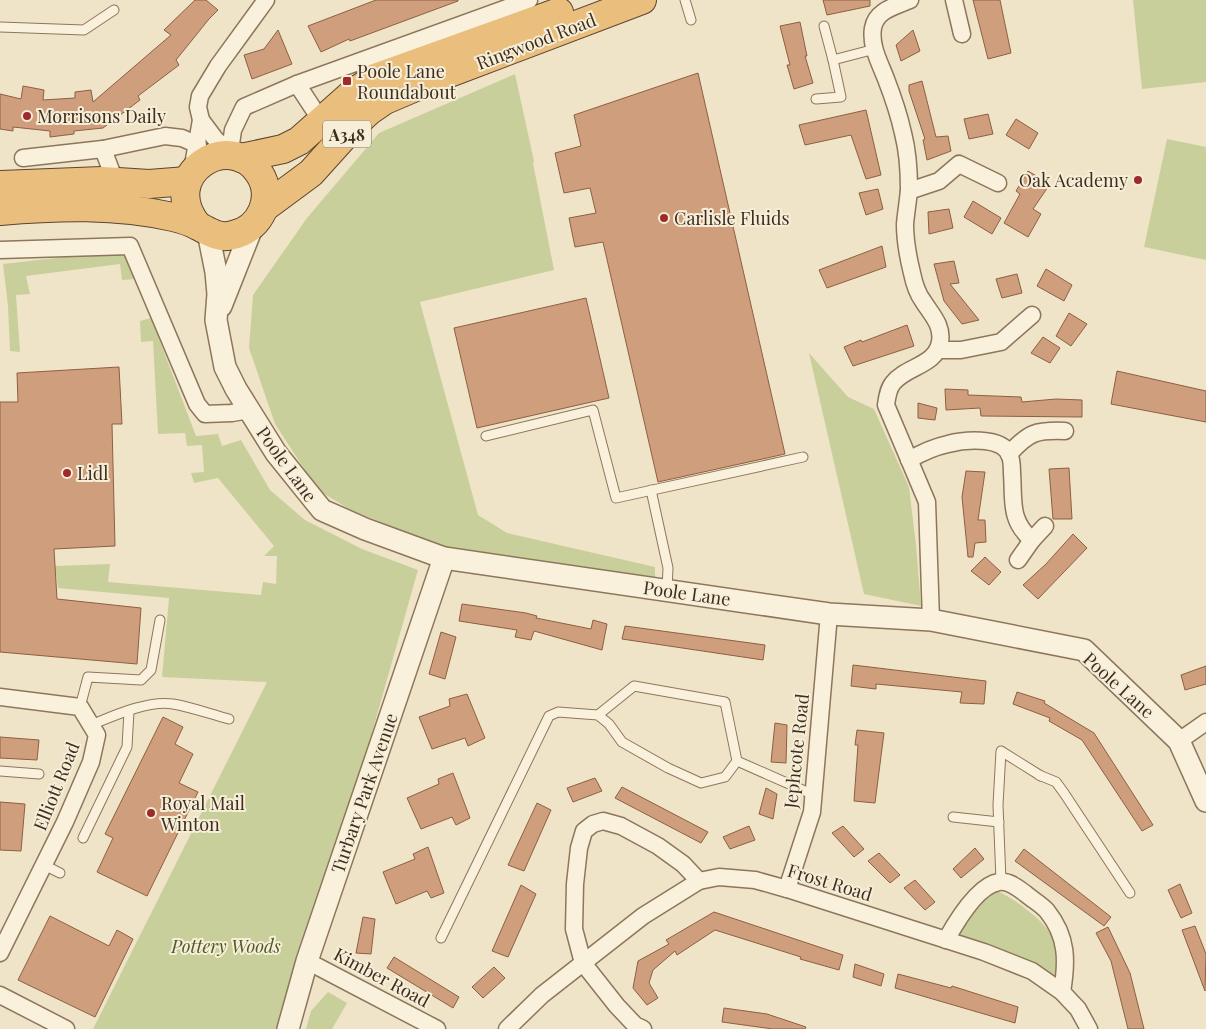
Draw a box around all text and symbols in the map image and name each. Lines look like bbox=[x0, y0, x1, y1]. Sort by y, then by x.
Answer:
street label: Ringwood Road bbox=[473, 7, 600, 75]
place label: Poole Lane Roundabout bbox=[357, 59, 457, 104]
marker: Poole Lane Roundabout bbox=[341, 75, 353, 87]
place label: Morrisons Daily bbox=[37, 104, 166, 128]
marker: Morrisons Daily bbox=[21, 110, 33, 122]
road number: A348 bbox=[323, 120, 371, 148]
place label: Oak Academy bbox=[1019, 168, 1128, 192]
marker: Oak Academy bbox=[1132, 174, 1144, 186]
place label: Carlisle Fluids bbox=[674, 206, 790, 230]
marker: Carlisle Fluids bbox=[658, 212, 670, 224]
street label: Poole Lane bbox=[251, 421, 323, 507]
place label: Lidl bbox=[77, 461, 108, 485]
marker: Lidl bbox=[61, 467, 73, 479]
street label: Poole Lane bbox=[642, 575, 732, 611]
street label: Poole Lane bbox=[1078, 647, 1160, 723]
street label: Jephcote Road bbox=[778, 692, 814, 811]
street label: Turbary Park Avenue bbox=[325, 710, 403, 876]
street label: Elliott Road bbox=[27, 738, 85, 834]
place label: Royal Mail Winton bbox=[160, 791, 245, 836]
marker: Royal Mail Winton bbox=[145, 807, 157, 819]
street label: Frost Road bbox=[785, 858, 876, 906]
park label: Pottery Woods bbox=[170, 934, 281, 958]
street label: Kimber Road bbox=[330, 942, 435, 1013]

